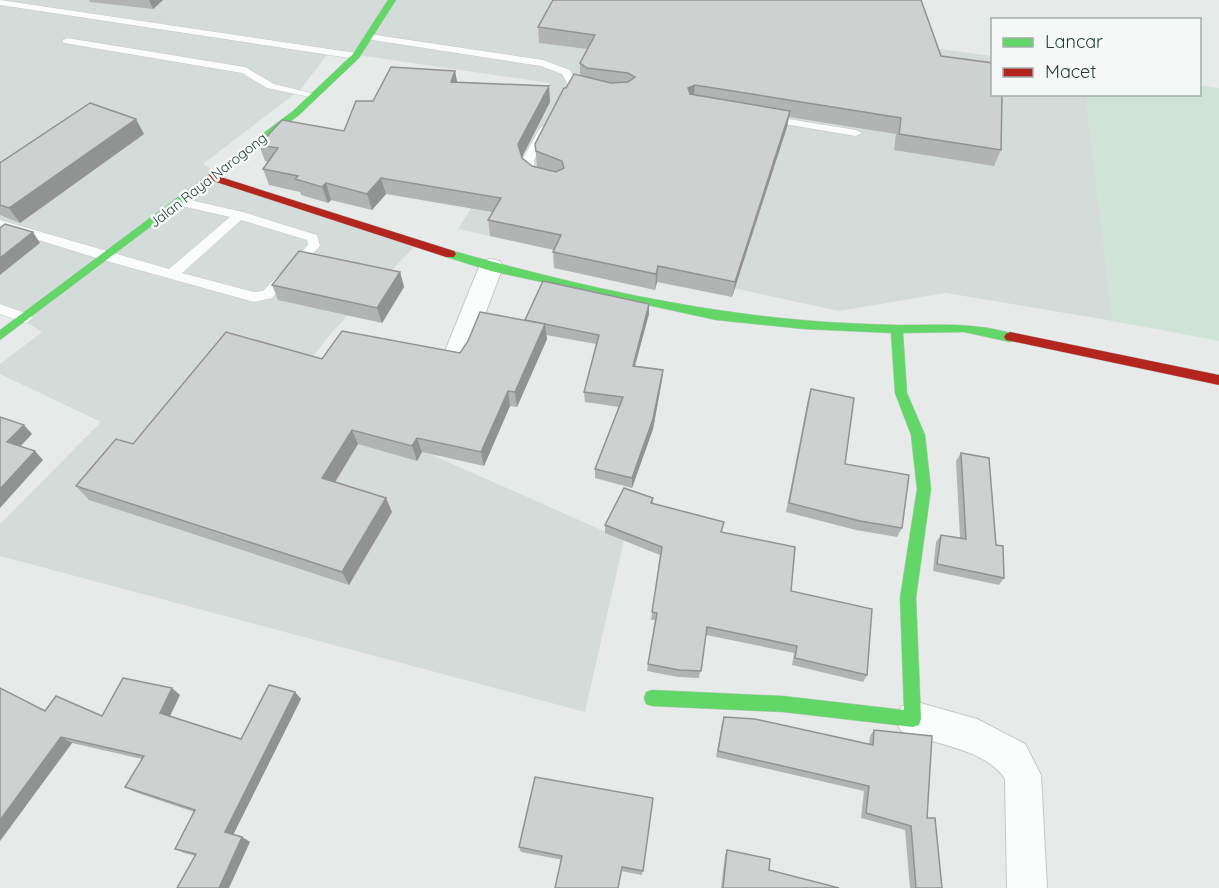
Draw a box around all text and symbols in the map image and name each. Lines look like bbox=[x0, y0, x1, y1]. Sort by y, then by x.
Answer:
legend bbox=[991, 18, 1201, 96]
text: Lancar bbox=[1045, 30, 1103, 53]
text: Macet bbox=[1045, 60, 1096, 83]
street label: Jalan Raya Narogong bbox=[146, 129, 270, 231]

